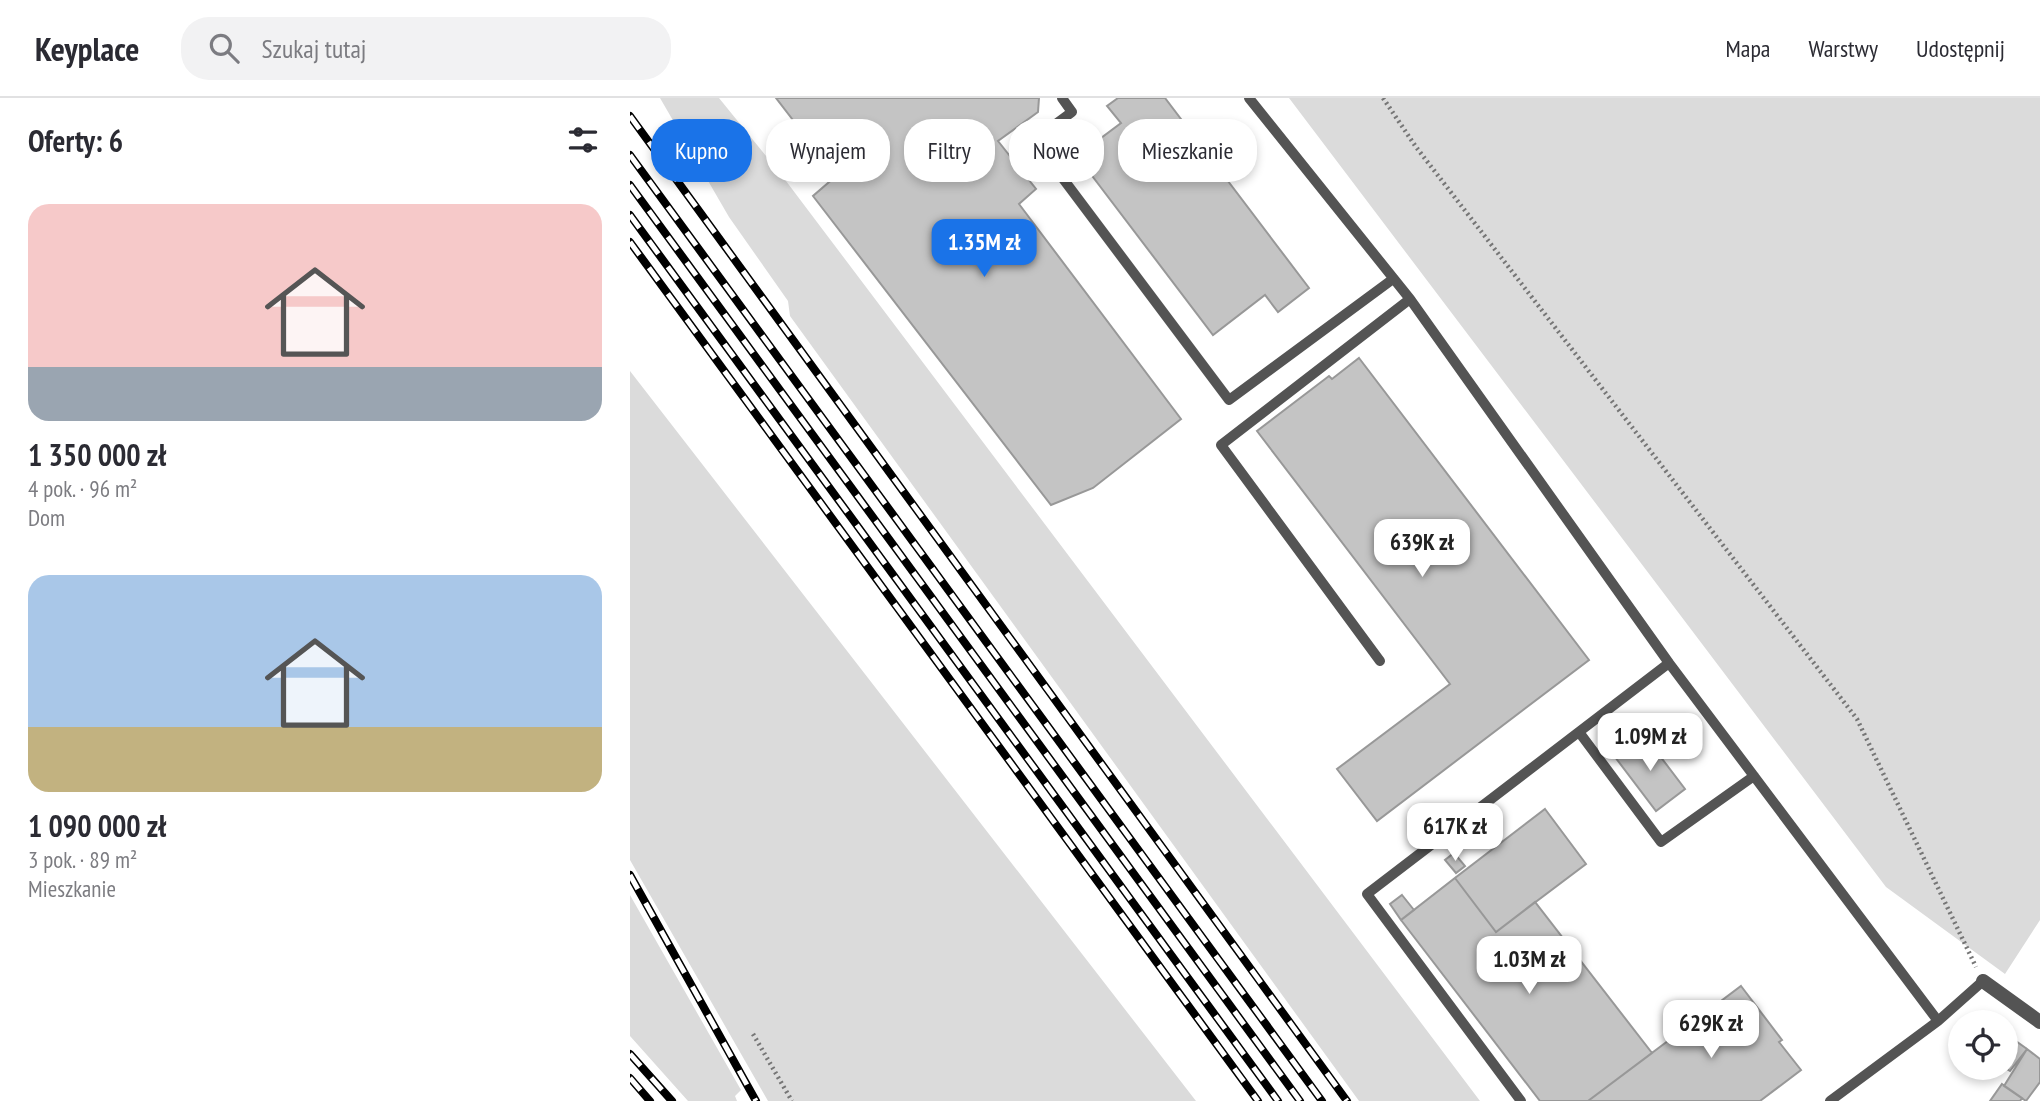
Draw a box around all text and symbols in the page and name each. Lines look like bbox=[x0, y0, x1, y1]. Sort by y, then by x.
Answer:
search box bbox=[181, 17, 671, 80]
text: Keyplace bbox=[35, 27, 139, 70]
icon: search bbox=[205, 29, 243, 67]
text: Szukaj tutaj bbox=[261, 32, 366, 65]
text: Mapa bbox=[1726, 33, 1770, 64]
text: Warstwy bbox=[1808, 33, 1878, 64]
text: Udostępnij bbox=[1916, 33, 2005, 64]
chip: Kupno bbox=[651, 119, 752, 182]
chip: Wynajem bbox=[766, 119, 890, 182]
chip: Filtry bbox=[904, 119, 995, 182]
chip: Nowe bbox=[1009, 119, 1104, 182]
chip: Mieszkanie bbox=[1118, 119, 1257, 182]
text: Oferty: 6 bbox=[28, 121, 123, 160]
icon: filters bbox=[564, 121, 602, 159]
pin: 1.35M zł bbox=[912, 220, 1056, 279]
text: 1.35M zł bbox=[948, 227, 1020, 256]
icon: home bbox=[252, 249, 378, 375]
text: 1 350 000 zł bbox=[28, 435, 166, 474]
text: 4 pok. · 96 m² bbox=[28, 474, 137, 503]
text: Dom bbox=[28, 503, 65, 532]
pin: 639K zł bbox=[1357, 519, 1487, 579]
text: 639K zł bbox=[1390, 527, 1454, 556]
icon: home bbox=[252, 620, 378, 746]
pin: 1.09M zł bbox=[1578, 714, 1722, 773]
text: 1.09M zł bbox=[1614, 721, 1686, 750]
pin: 617K zł bbox=[1390, 804, 1520, 863]
text: 1 090 000 zł bbox=[28, 806, 166, 845]
text: 617K zł bbox=[1423, 811, 1487, 840]
text: 3 pok. · 89 m² bbox=[28, 845, 137, 874]
text: Mieszkanie bbox=[28, 874, 116, 903]
pin: 1.03M zł bbox=[1457, 936, 1601, 996]
text: 1.03M zł bbox=[1493, 944, 1565, 973]
pin: 629K zł bbox=[1646, 1000, 1776, 1060]
text: 629K zł bbox=[1679, 1008, 1743, 1037]
map controls bbox=[1948, 1010, 2018, 1080]
button: locate bbox=[1948, 1010, 2018, 1080]

